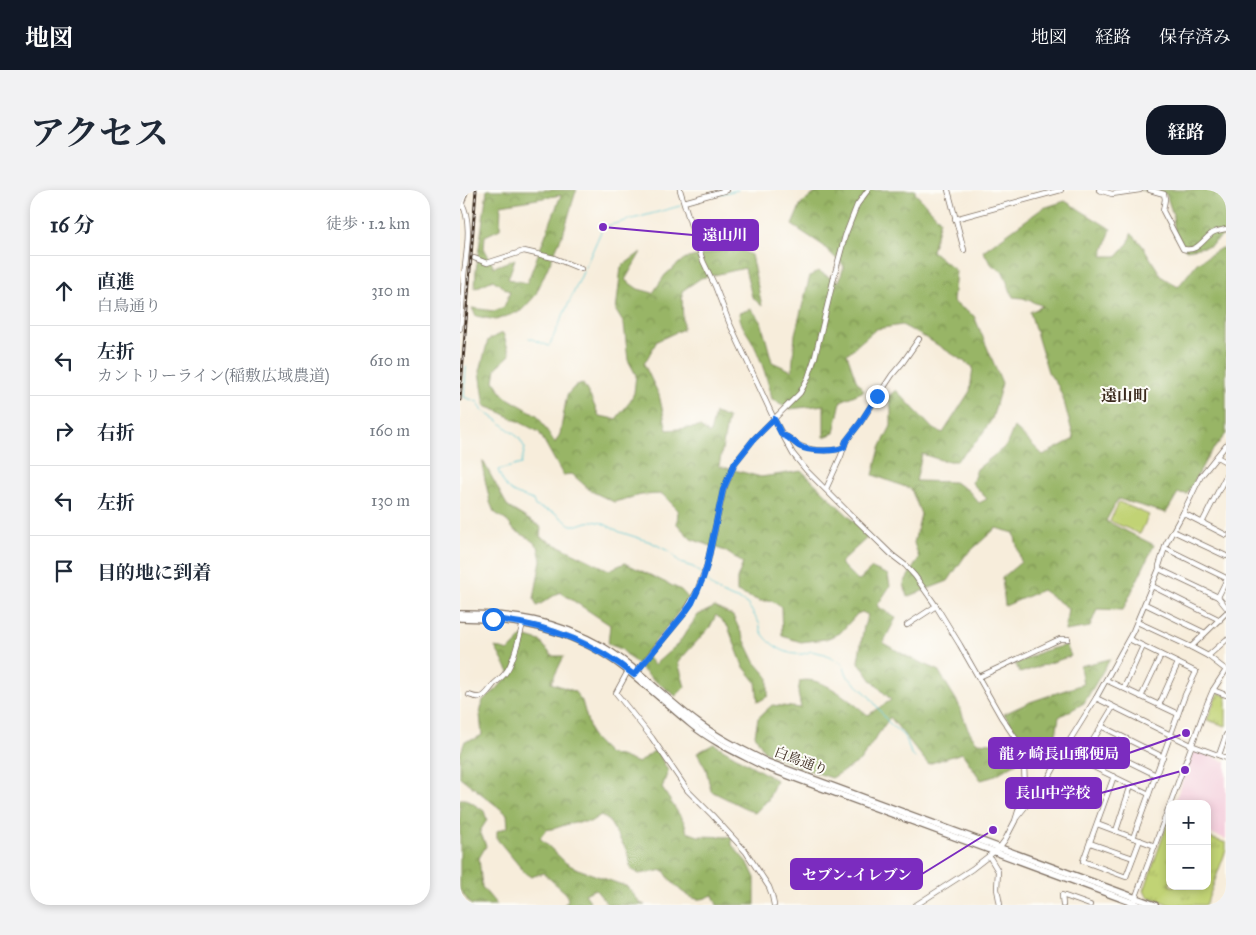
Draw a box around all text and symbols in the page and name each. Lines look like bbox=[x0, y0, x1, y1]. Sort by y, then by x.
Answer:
text: 地図 bbox=[25, 23, 73, 53]
text: 地図 bbox=[1031, 26, 1067, 48]
text: 経路 bbox=[1095, 26, 1131, 48]
text: 保存済み bbox=[1159, 26, 1231, 48]
button: 経路 bbox=[1146, 105, 1226, 155]
text: アクセス bbox=[30, 112, 169, 155]
text: 16 分 bbox=[50, 212, 95, 238]
text: 徒歩 · 1.2 km bbox=[326, 214, 410, 233]
callout: 遠山川 bbox=[693, 220, 758, 250]
text: 遠山川 bbox=[702, 226, 748, 244]
text: 直進 bbox=[97, 270, 135, 293]
icon: ahead bbox=[50, 277, 78, 305]
text: 310 m bbox=[371, 281, 410, 300]
text: 白鳥通り bbox=[97, 296, 161, 315]
text: 左折 bbox=[97, 340, 135, 363]
icon: left bbox=[50, 347, 78, 375]
text: 610 m bbox=[369, 351, 410, 370]
text: カントリーライン(稲敷広域農道) bbox=[97, 366, 329, 385]
route end bbox=[866, 385, 889, 408]
district label: 遠山町 bbox=[1101, 386, 1149, 405]
icon: right bbox=[50, 417, 78, 445]
text: 右折 bbox=[97, 421, 135, 444]
text: 160 m bbox=[369, 421, 410, 440]
icon: left bbox=[50, 487, 78, 515]
text: 左折 bbox=[97, 491, 135, 514]
text: 130 m bbox=[371, 491, 410, 510]
icon: arrive bbox=[50, 557, 78, 585]
text: 目的地に到着 bbox=[97, 561, 211, 584]
route start bbox=[482, 608, 505, 631]
callout: 龍ヶ崎長山郵便局 bbox=[989, 738, 1129, 768]
street label: 白鳥通り bbox=[772, 743, 830, 779]
text: 龍ヶ崎長山郵便局 bbox=[999, 745, 1119, 763]
callout: 長山中学校 bbox=[1006, 778, 1101, 808]
text: 長山中学校 bbox=[1015, 784, 1091, 802]
map controls bbox=[1166, 800, 1211, 890]
button: + bbox=[1166, 800, 1211, 845]
button: − bbox=[1166, 845, 1211, 890]
callout: セブン-イレブン bbox=[791, 859, 922, 889]
text: セブン-イレブン bbox=[802, 866, 912, 884]

